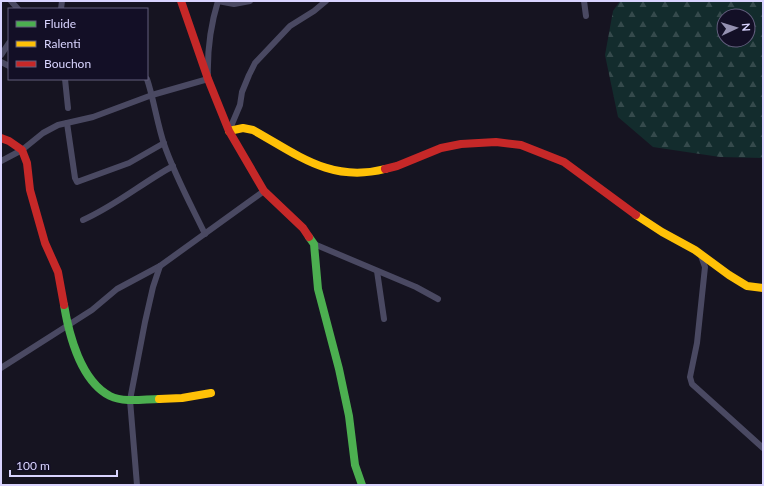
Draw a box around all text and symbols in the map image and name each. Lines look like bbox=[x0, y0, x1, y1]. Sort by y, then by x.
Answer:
legend bbox=[8, 8, 148, 80]
north arrow bbox=[716, 8, 756, 48]
text: Fluide bbox=[44, 16, 76, 31]
text: N bbox=[740, 23, 753, 32]
text: Ralenti bbox=[44, 36, 81, 51]
text: Bouchon bbox=[44, 56, 91, 71]
scale bar bbox=[10, 452, 117, 478]
text: 100 m bbox=[16, 458, 50, 473]

